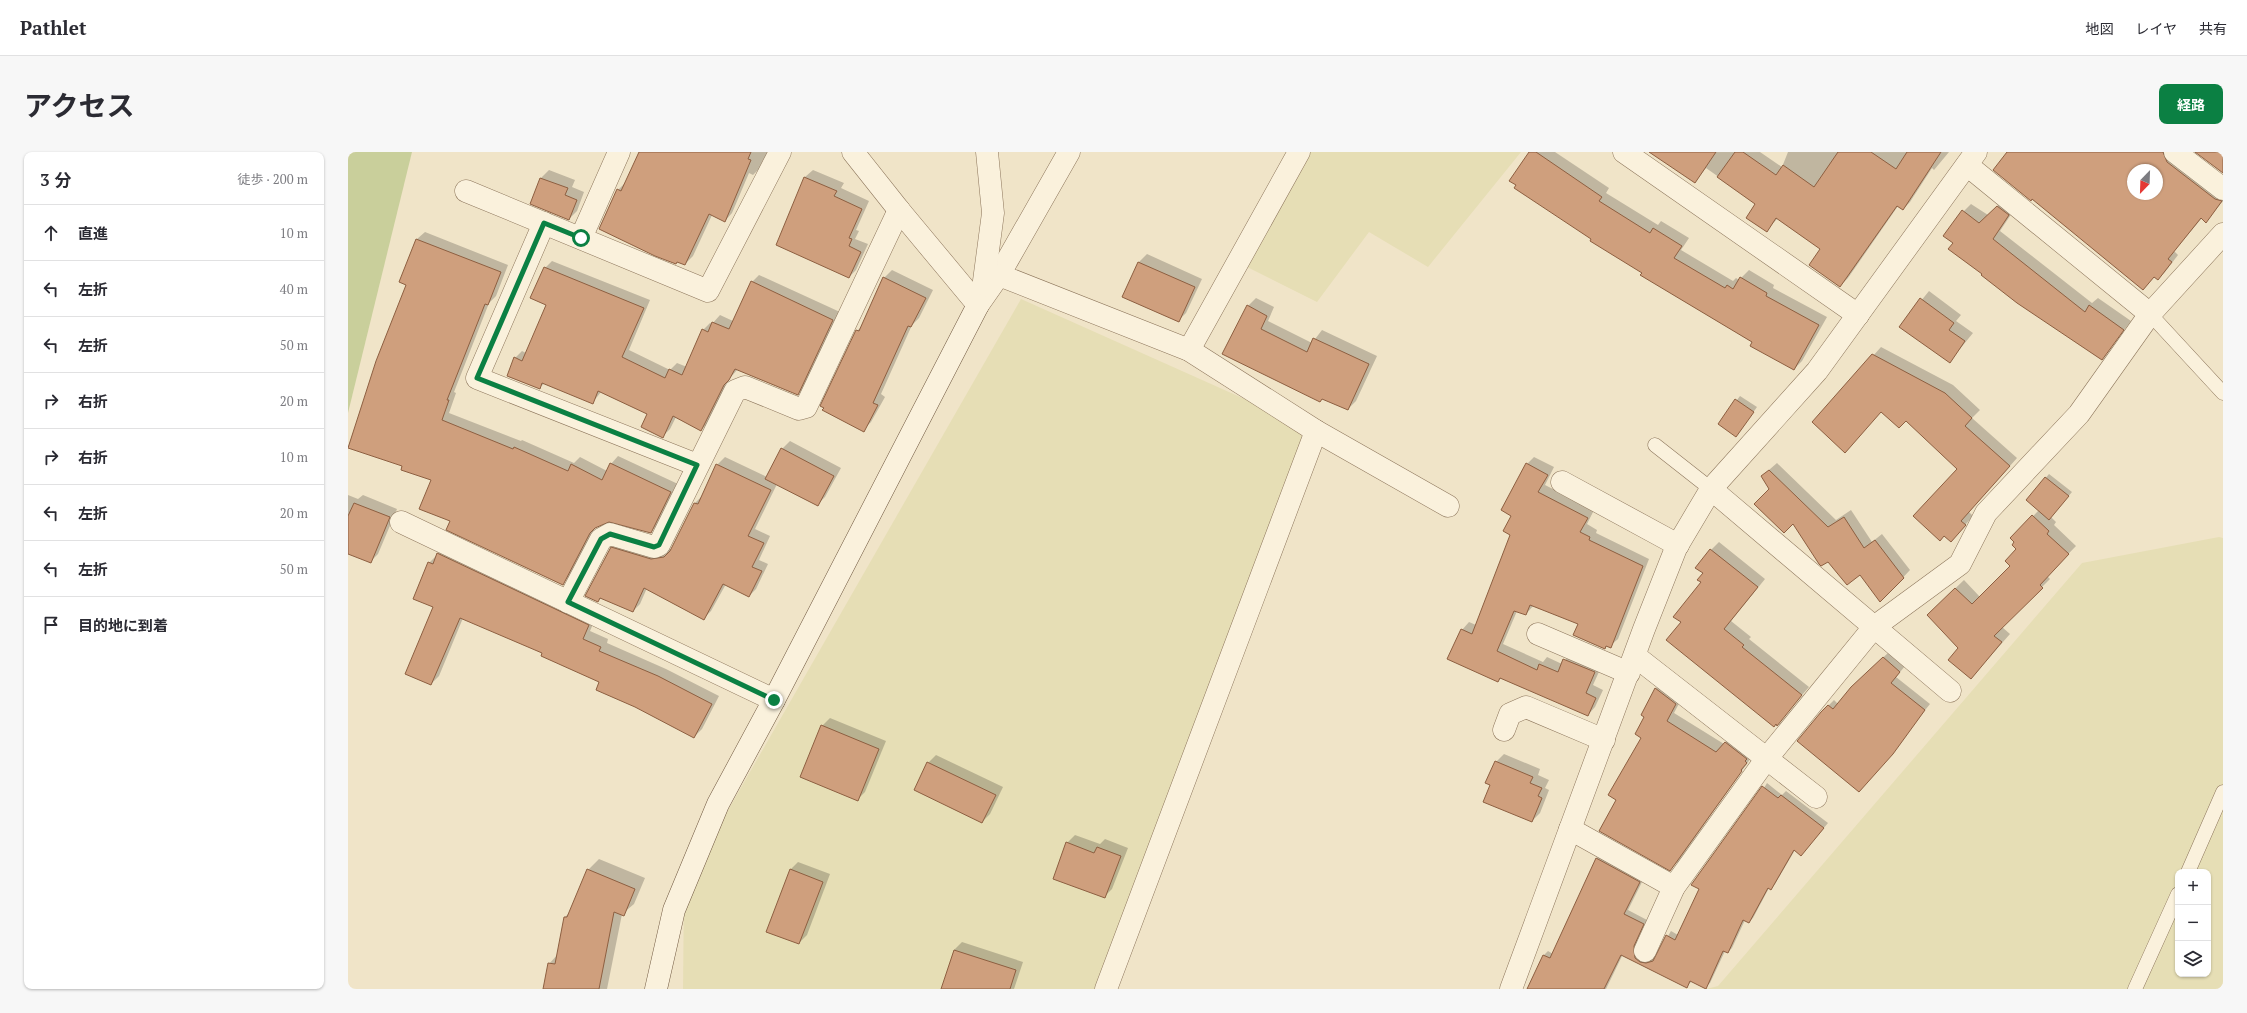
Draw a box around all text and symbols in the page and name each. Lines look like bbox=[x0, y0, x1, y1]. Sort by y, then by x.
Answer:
text: Pathlet bbox=[20, 15, 86, 40]
text: 地図 bbox=[2085, 19, 2113, 38]
text: レイヤ bbox=[2135, 19, 2177, 38]
text: 共有 bbox=[2199, 19, 2227, 38]
button: 経路 bbox=[2159, 84, 2223, 124]
text: アクセス bbox=[24, 87, 135, 124]
north arrow bbox=[2127, 164, 2163, 200]
text: 3 分 bbox=[40, 168, 71, 191]
text: 徒歩 · 200 m bbox=[237, 170, 308, 188]
icon: ahead bbox=[40, 222, 62, 244]
text: 直進 bbox=[78, 223, 108, 243]
text: 10 m bbox=[280, 224, 308, 242]
route start bbox=[572, 229, 590, 247]
icon: left bbox=[40, 278, 62, 300]
text: 左折 bbox=[78, 279, 108, 299]
text: 40 m bbox=[280, 280, 308, 298]
icon: left bbox=[40, 334, 62, 356]
text: 左折 bbox=[78, 335, 108, 355]
text: 50 m bbox=[280, 336, 308, 354]
icon: right bbox=[40, 390, 62, 412]
text: 右折 bbox=[78, 391, 108, 411]
text: 20 m bbox=[280, 392, 308, 410]
icon: right bbox=[40, 446, 62, 468]
text: 右折 bbox=[78, 447, 108, 467]
text: 10 m bbox=[280, 448, 308, 466]
icon: left bbox=[40, 502, 62, 524]
text: 左折 bbox=[78, 503, 108, 523]
text: 20 m bbox=[280, 504, 308, 522]
icon: left bbox=[40, 558, 62, 580]
text: 左折 bbox=[78, 559, 108, 579]
text: 50 m bbox=[280, 560, 308, 578]
icon: arrive bbox=[40, 614, 62, 636]
text: 目的地に到着 bbox=[78, 615, 168, 635]
route end bbox=[765, 691, 783, 709]
map controls bbox=[2175, 869, 2211, 977]
button: + bbox=[2175, 869, 2211, 905]
button: − bbox=[2175, 905, 2211, 941]
button: layers bbox=[2175, 941, 2211, 977]

